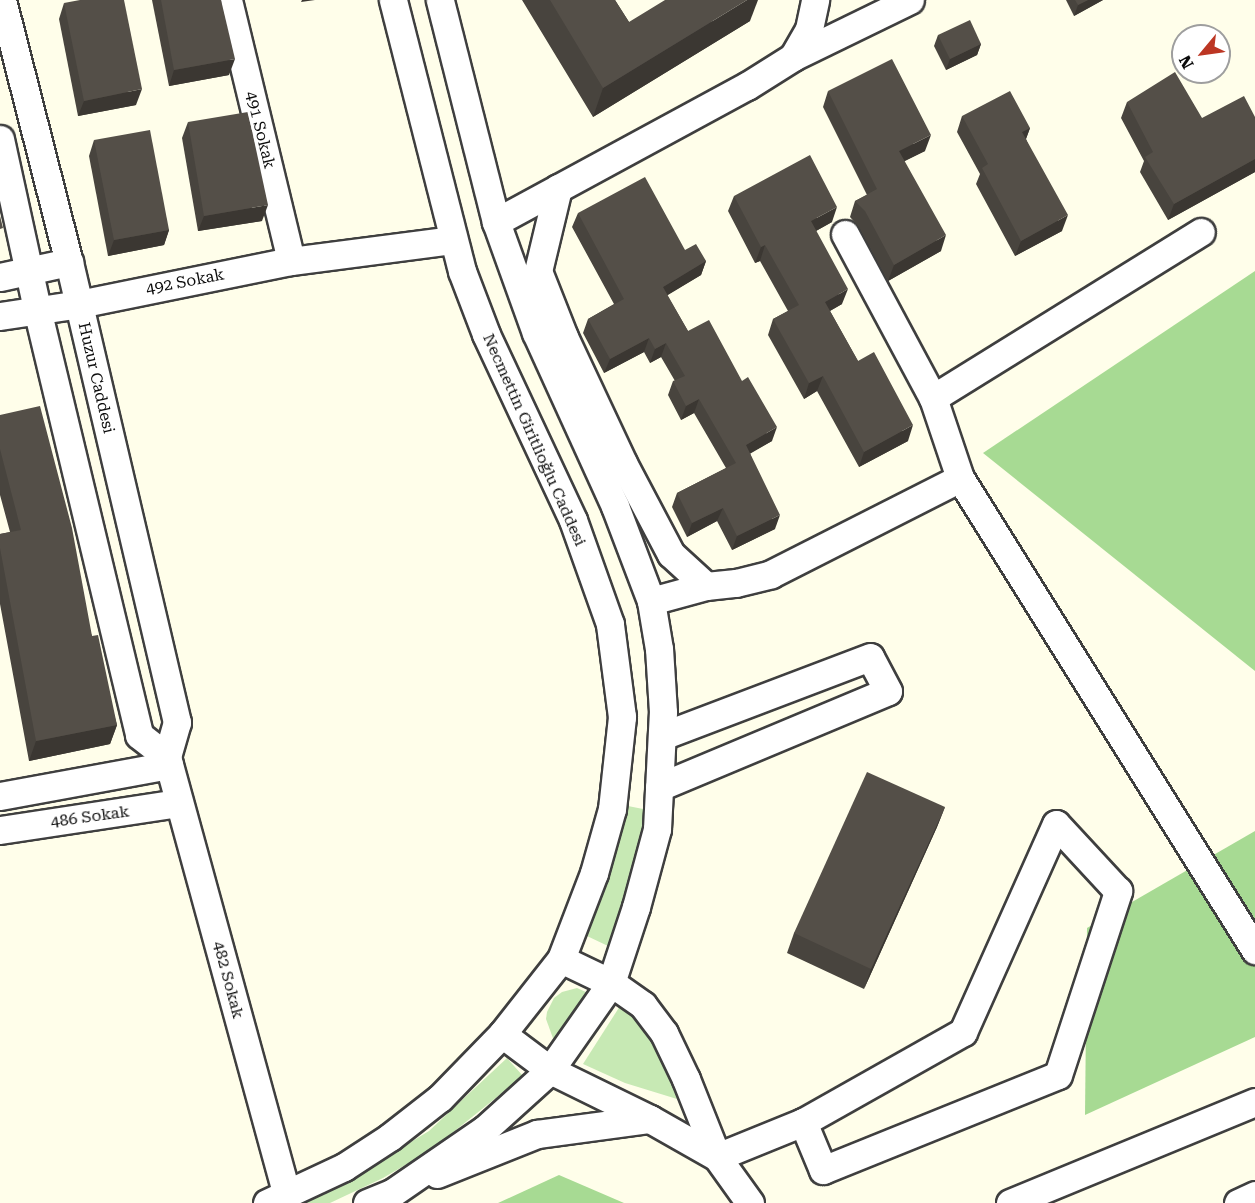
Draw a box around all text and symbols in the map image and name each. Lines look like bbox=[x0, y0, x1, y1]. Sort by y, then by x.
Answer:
north arrow bbox=[1171, 24, 1231, 84]
text: N bbox=[1175, 52, 1198, 72]
street label: 491 Sokak bbox=[241, 89, 279, 171]
street label: 492 Sokak bbox=[144, 265, 226, 299]
street label: Huzur Caddesi bbox=[74, 321, 118, 435]
street label: Necmettin Giritlioğlu Caddesi bbox=[478, 331, 590, 549]
street label: 486 Sokak bbox=[49, 802, 131, 832]
street label: 482 Sokak bbox=[208, 939, 248, 1021]

